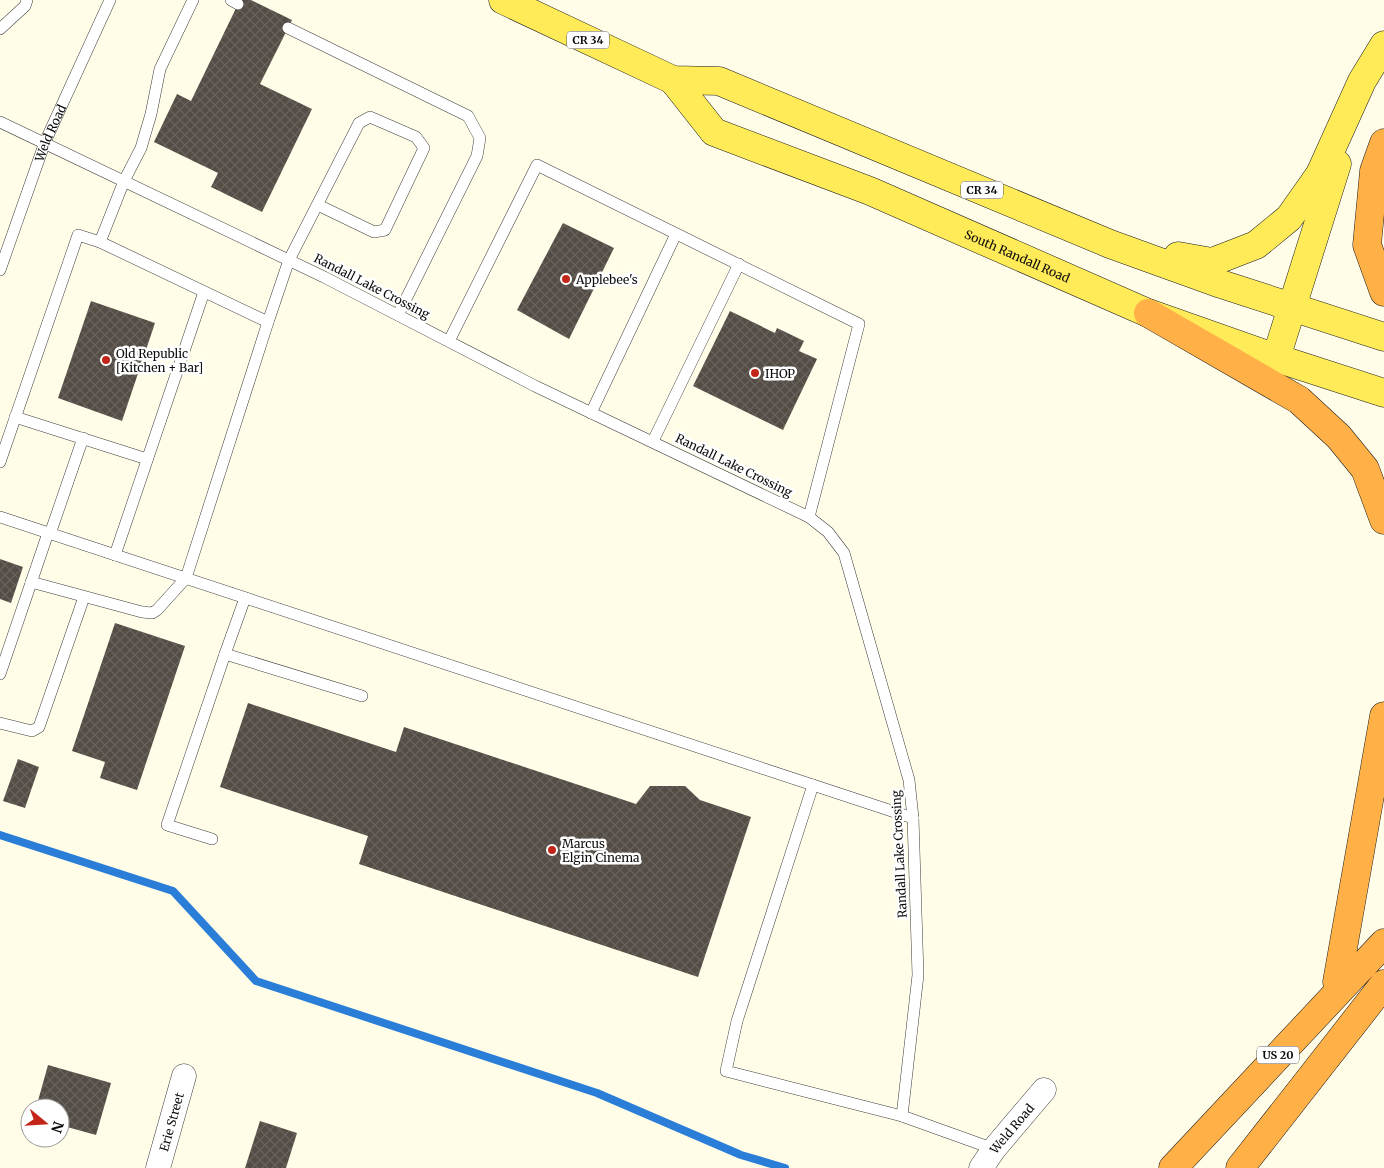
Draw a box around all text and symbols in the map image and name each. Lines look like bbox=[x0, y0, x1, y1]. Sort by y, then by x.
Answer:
road number: CR 34 bbox=[567, 32, 609, 48]
street label: Weld Road bbox=[31, 102, 69, 164]
road number: CR 34 bbox=[961, 182, 1003, 198]
street label: South Randall Road bbox=[963, 226, 1072, 285]
street label: Randall Lake Crossing bbox=[312, 250, 433, 322]
place label: Applebee's bbox=[575, 272, 638, 287]
marker: Applebee's bbox=[560, 273, 572, 285]
place label: Old Republic [Kitchen + Bar] bbox=[116, 346, 203, 375]
marker: Old Republic [Kitchen + Bar] bbox=[100, 354, 112, 366]
place label: IHOP bbox=[765, 366, 795, 381]
marker: IHOP bbox=[749, 367, 761, 379]
street label: Randall Lake Crossing bbox=[673, 430, 795, 500]
street label: Randall Lake Crossing bbox=[888, 789, 910, 918]
place label: Marcus Elgin Cinema bbox=[562, 836, 640, 865]
marker: Marcus Elgin Cinema bbox=[546, 844, 558, 856]
road number: US 20 bbox=[1257, 1046, 1299, 1064]
street label: Erie Street bbox=[156, 1090, 187, 1153]
north arrow bbox=[20, 1098, 70, 1148]
street label: Weld Road bbox=[985, 1100, 1037, 1157]
text: N bbox=[47, 1119, 68, 1135]

